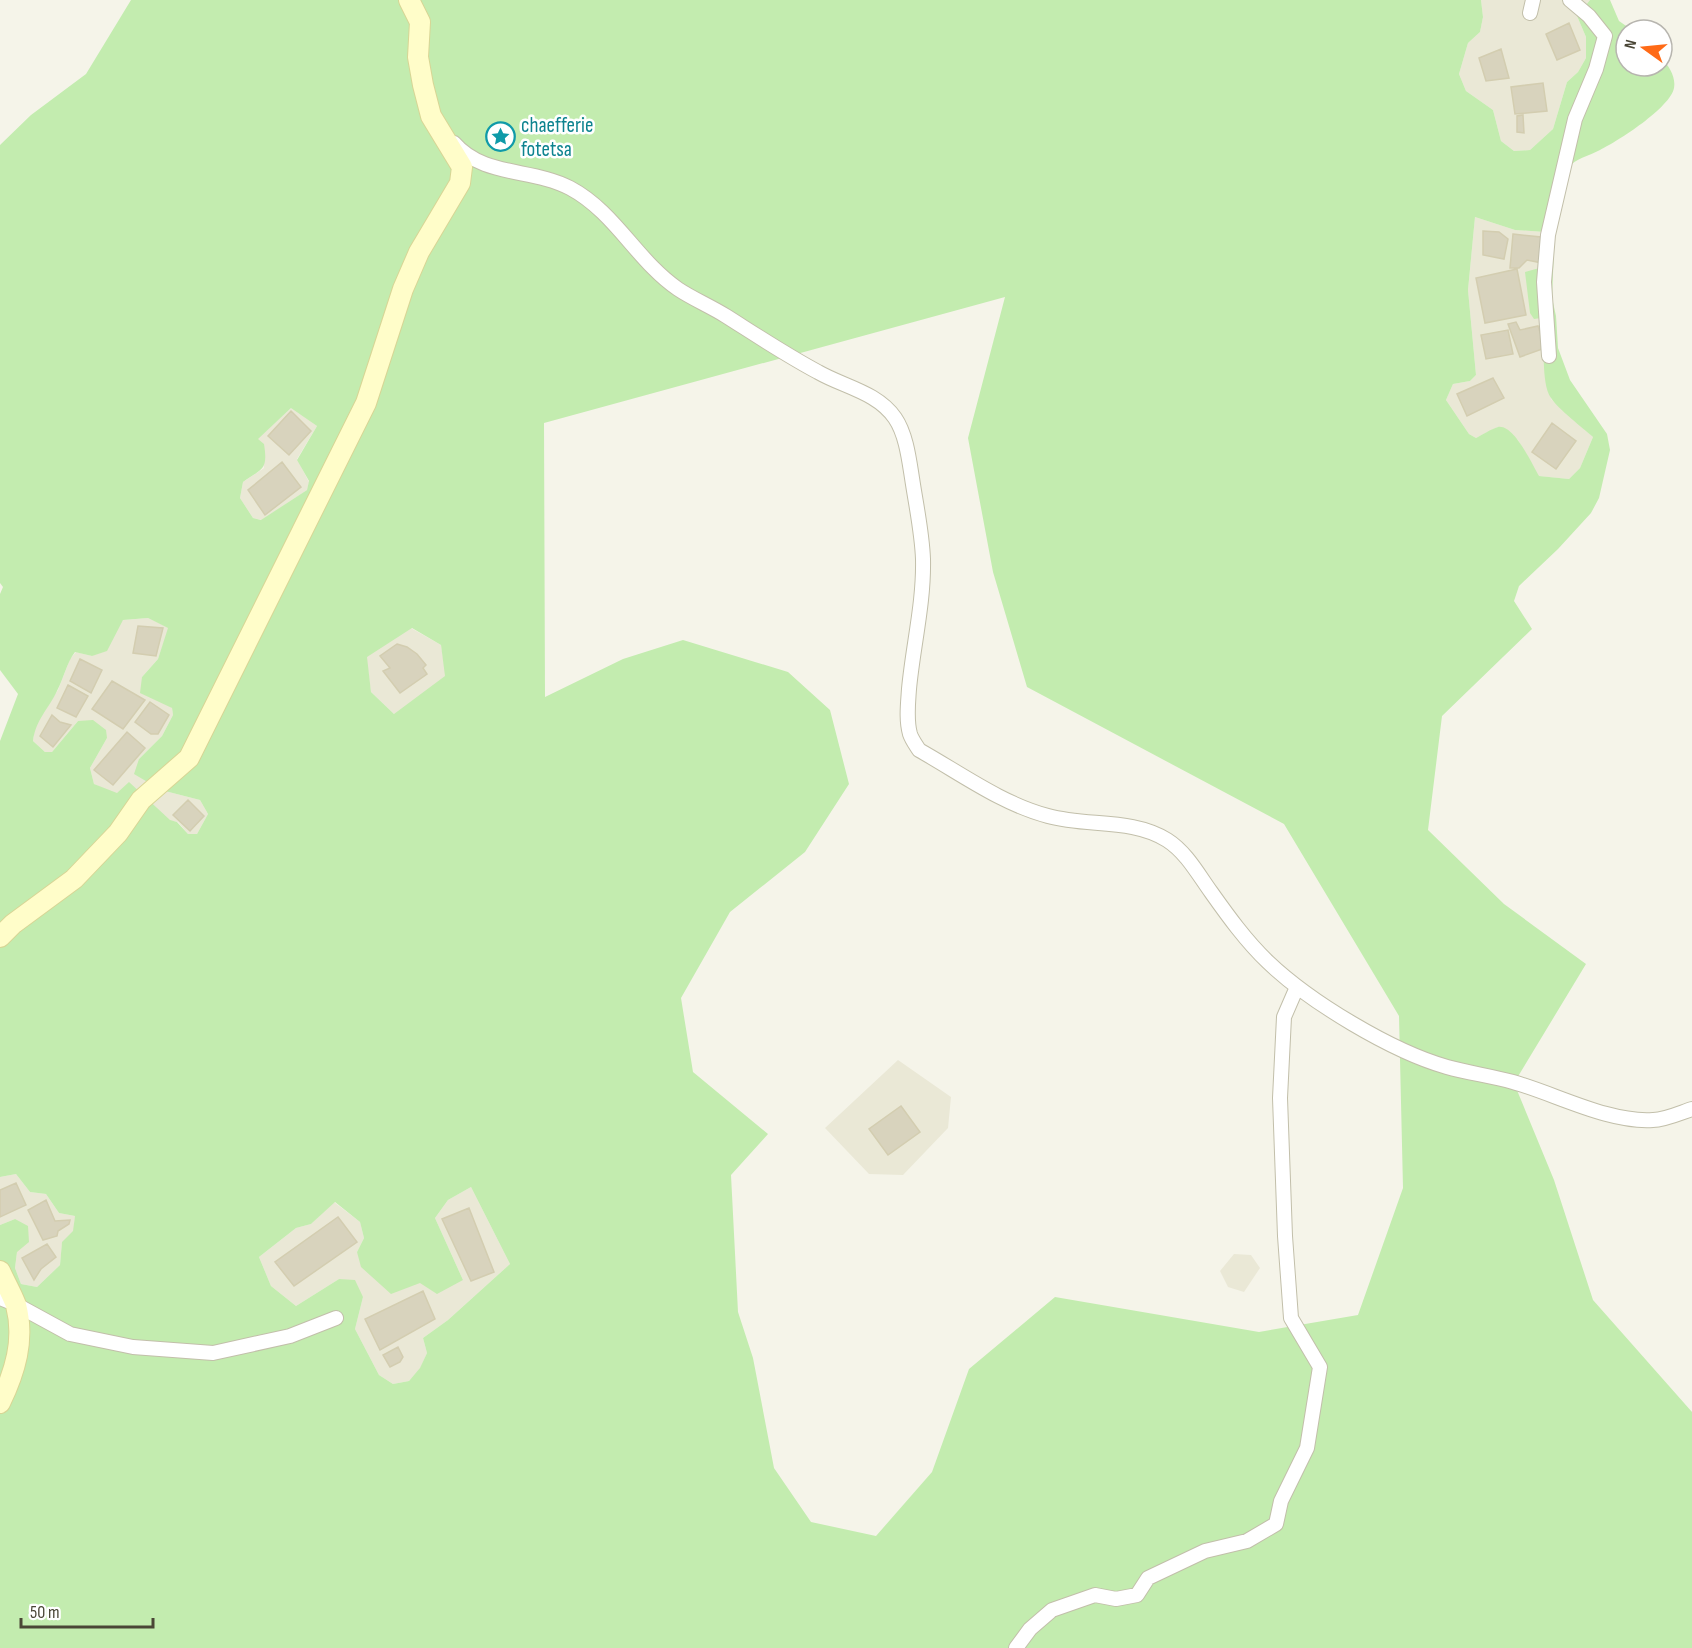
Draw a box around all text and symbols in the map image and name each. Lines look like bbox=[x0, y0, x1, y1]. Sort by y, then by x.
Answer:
north arrow bbox=[1614, 18, 1674, 78]
text: N bbox=[1621, 38, 1641, 51]
place label: chaefferie fotetsa bbox=[521, 113, 593, 162]
place icon: chaefferie fotetsa bbox=[484, 121, 516, 153]
scale bar bbox=[21, 1591, 153, 1629]
text: 50 m bbox=[30, 1602, 60, 1623]

